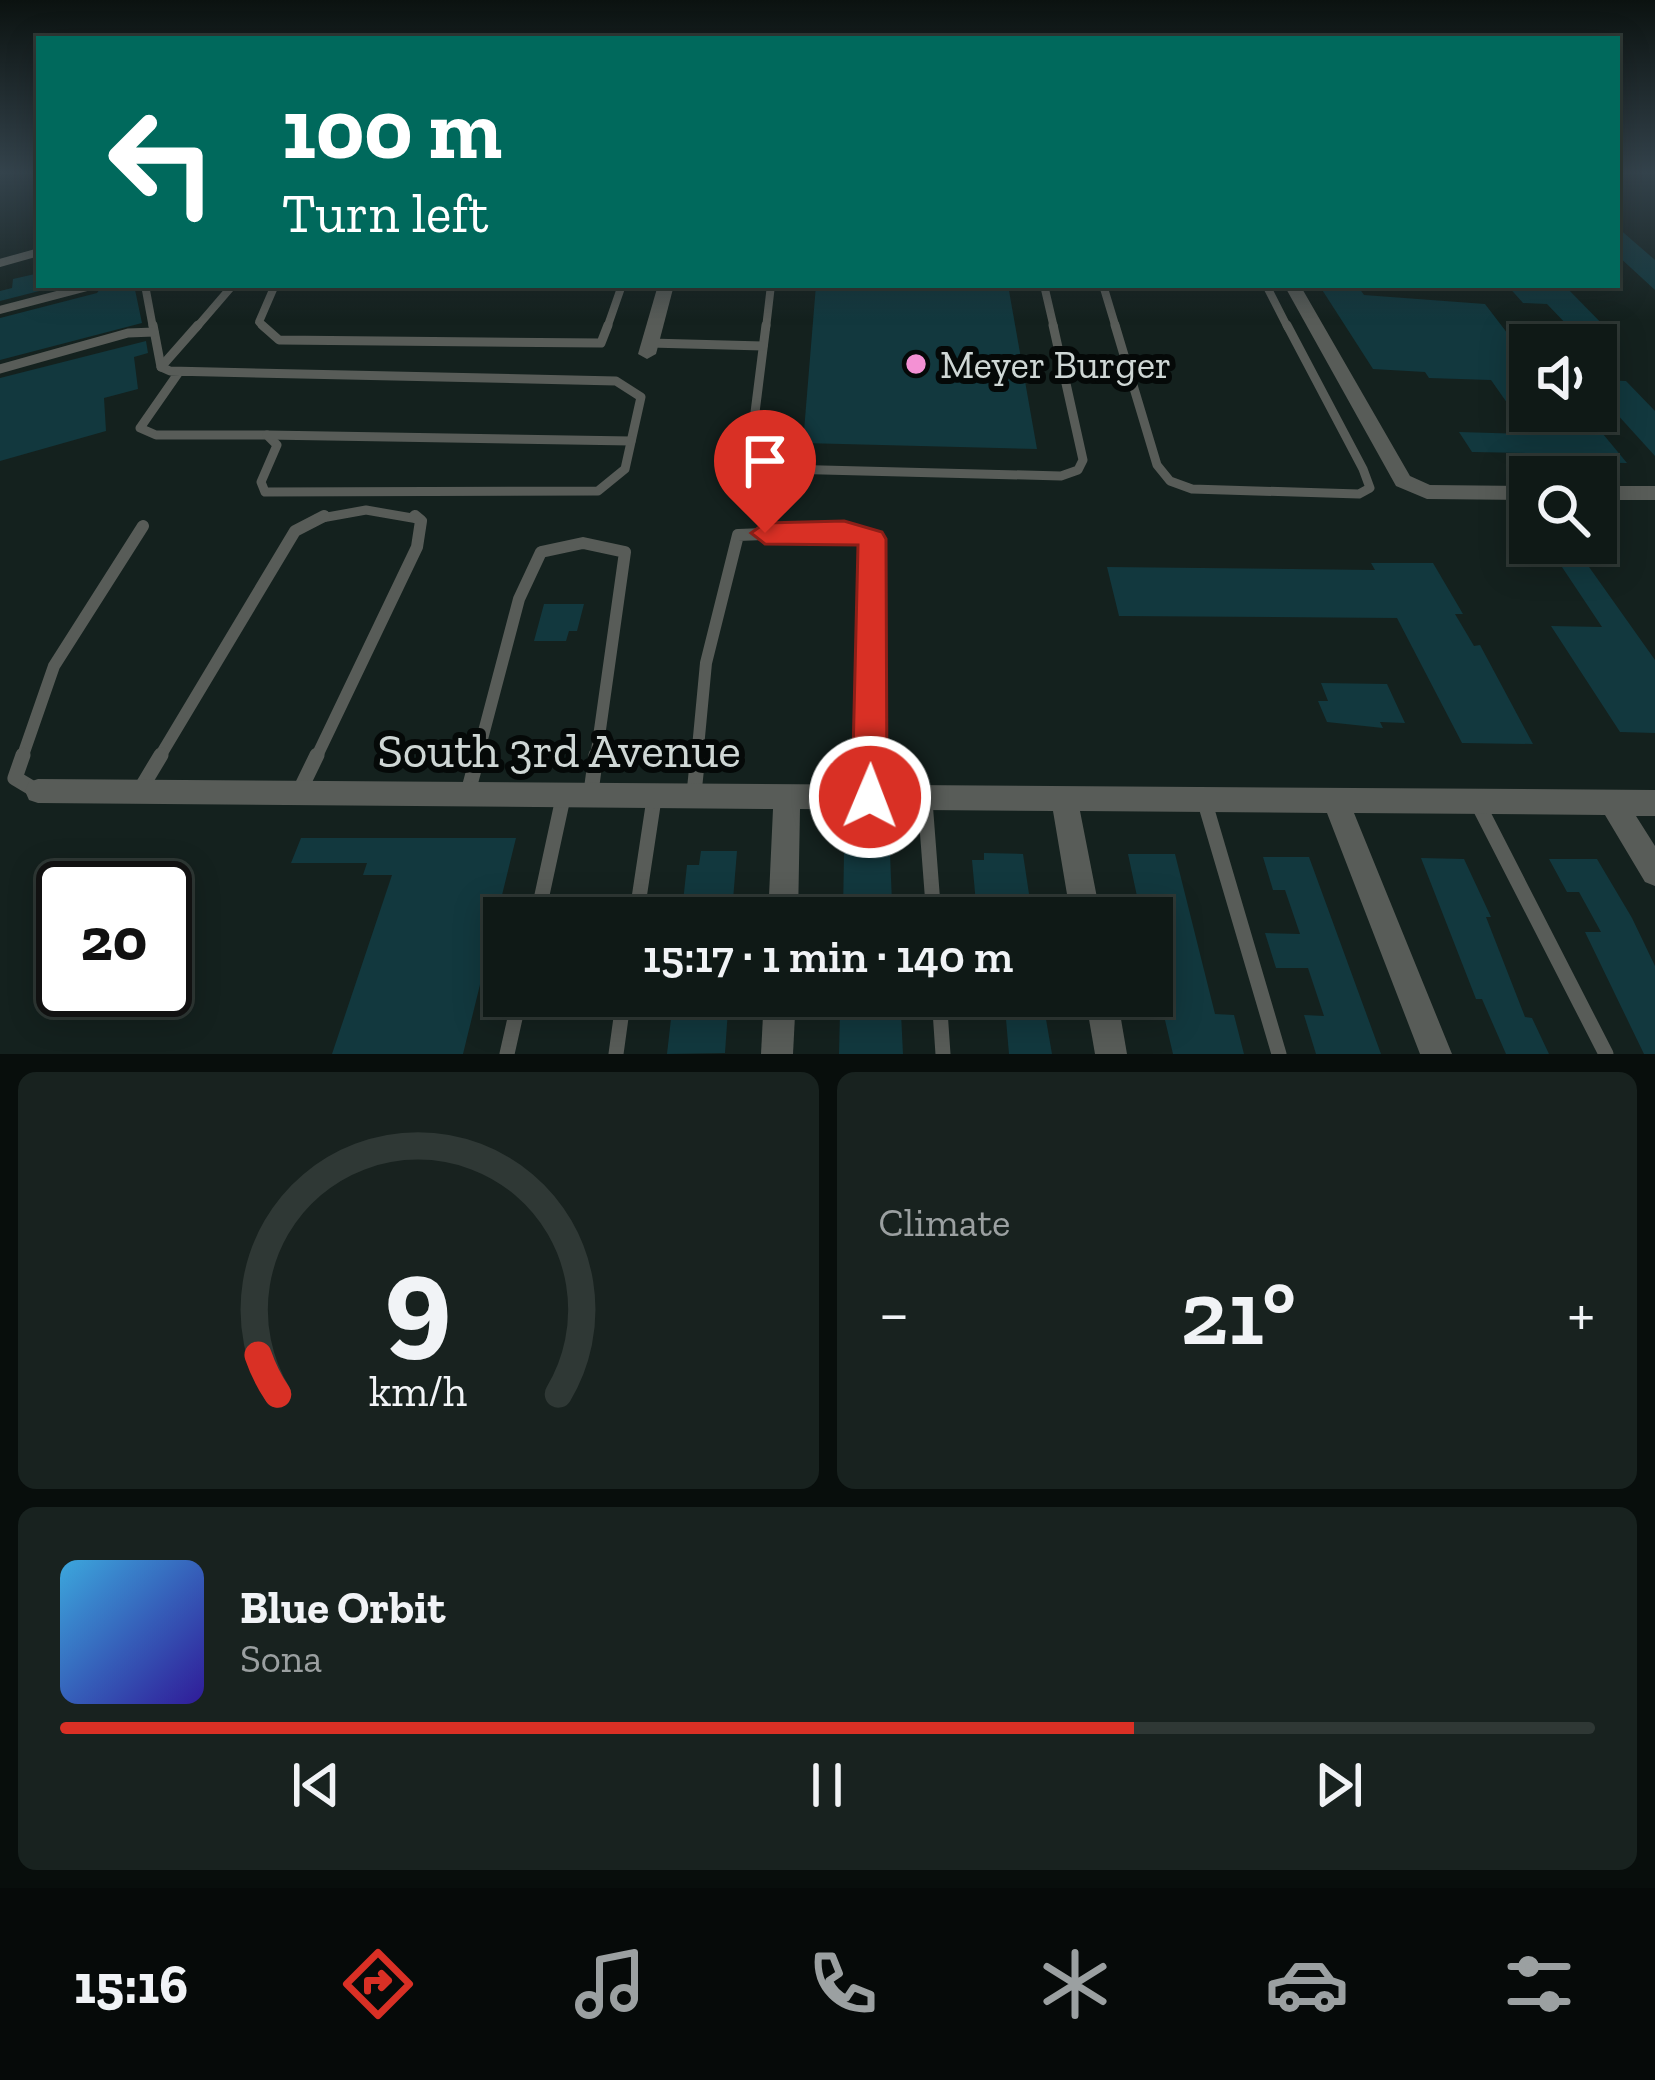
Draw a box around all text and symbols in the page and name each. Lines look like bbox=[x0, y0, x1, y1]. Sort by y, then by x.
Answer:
text: 100 m bbox=[282, 79, 502, 180]
icon: left bbox=[84, 84, 240, 240]
text: Turn left bbox=[282, 181, 489, 246]
map controls bbox=[1509, 324, 1617, 564]
button: sound bbox=[1509, 324, 1617, 432]
place label: Meyer Burger bbox=[940, 341, 1171, 388]
marker: Meyer Burger bbox=[903, 351, 929, 377]
pin bbox=[714, 410, 816, 533]
icon: arrive bbox=[732, 428, 798, 494]
button: search bbox=[1509, 456, 1617, 564]
street label: South 3rd Avenue bbox=[377, 722, 741, 779]
position arrow bbox=[807, 734, 933, 860]
speed limit sign: 20 bbox=[36, 861, 192, 1017]
text: 15:17 · 1 min · 140 m bbox=[643, 930, 1013, 984]
text: Climate bbox=[879, 1199, 1010, 1246]
text: 9 bbox=[385, 1225, 452, 1375]
text: 21° bbox=[1181, 1259, 1296, 1367]
text: − bbox=[879, 1274, 909, 1353]
text: + bbox=[1567, 1274, 1595, 1353]
text: km/h bbox=[369, 1365, 467, 1416]
text: Blue Orbit bbox=[240, 1581, 445, 1635]
text: Sona bbox=[240, 1635, 322, 1682]
icon: previous bbox=[283, 1752, 349, 1818]
icon: pause bbox=[794, 1752, 860, 1818]
icon: next bbox=[1306, 1752, 1372, 1818]
icon: directions bbox=[336, 1942, 420, 2026]
icon: music bbox=[568, 1942, 652, 2026]
icon: phone bbox=[801, 1942, 885, 2026]
icon: climate bbox=[1033, 1942, 1117, 2026]
icon: car bbox=[1265, 1942, 1349, 2026]
icon: filters bbox=[1497, 1942, 1581, 2026]
text: 15:16 bbox=[74, 1952, 188, 2017]

